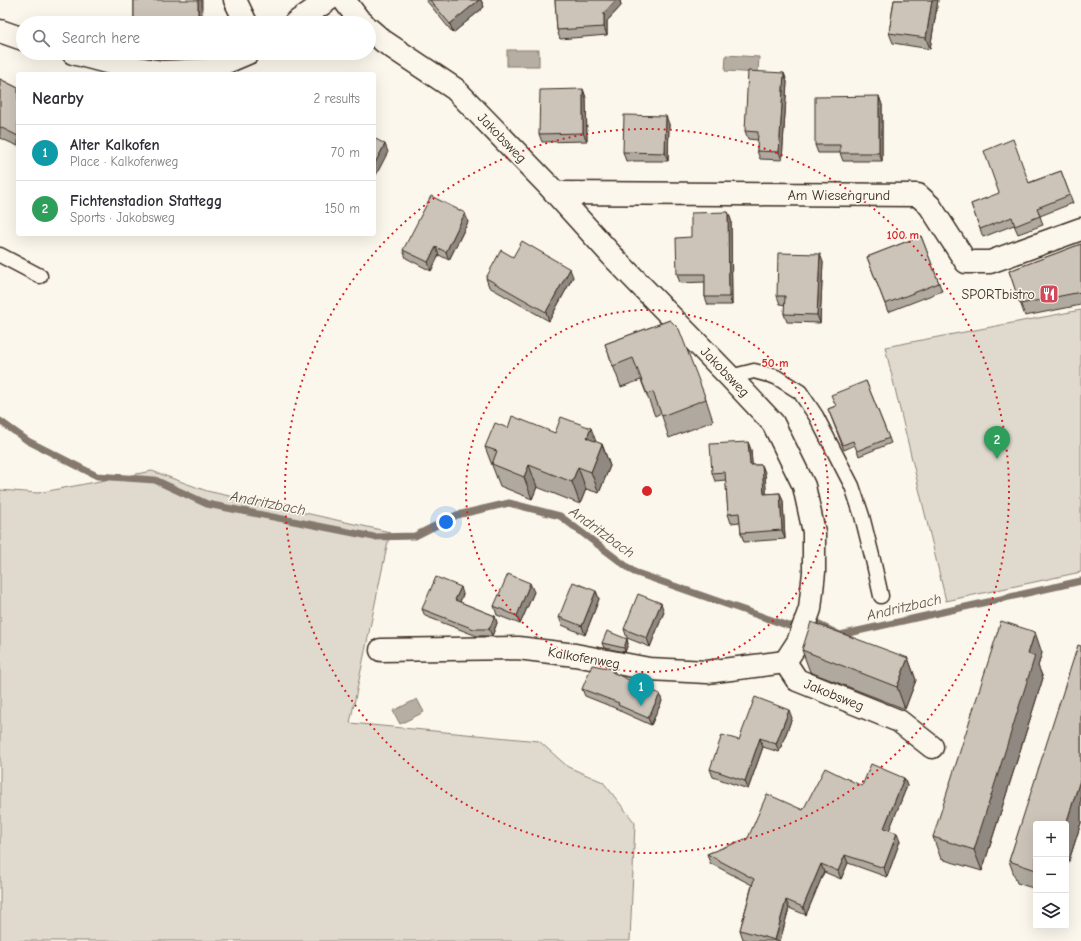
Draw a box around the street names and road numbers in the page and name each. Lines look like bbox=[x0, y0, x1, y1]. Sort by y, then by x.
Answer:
street label: Jakobsweg bbox=[474, 109, 530, 167]
street label: Am Wiesengrund bbox=[788, 187, 890, 204]
street label: Jakobsweg bbox=[697, 343, 753, 401]
street label: Kalkofenweg bbox=[547, 643, 621, 673]
street label: Jakobsweg bbox=[801, 675, 867, 715]

